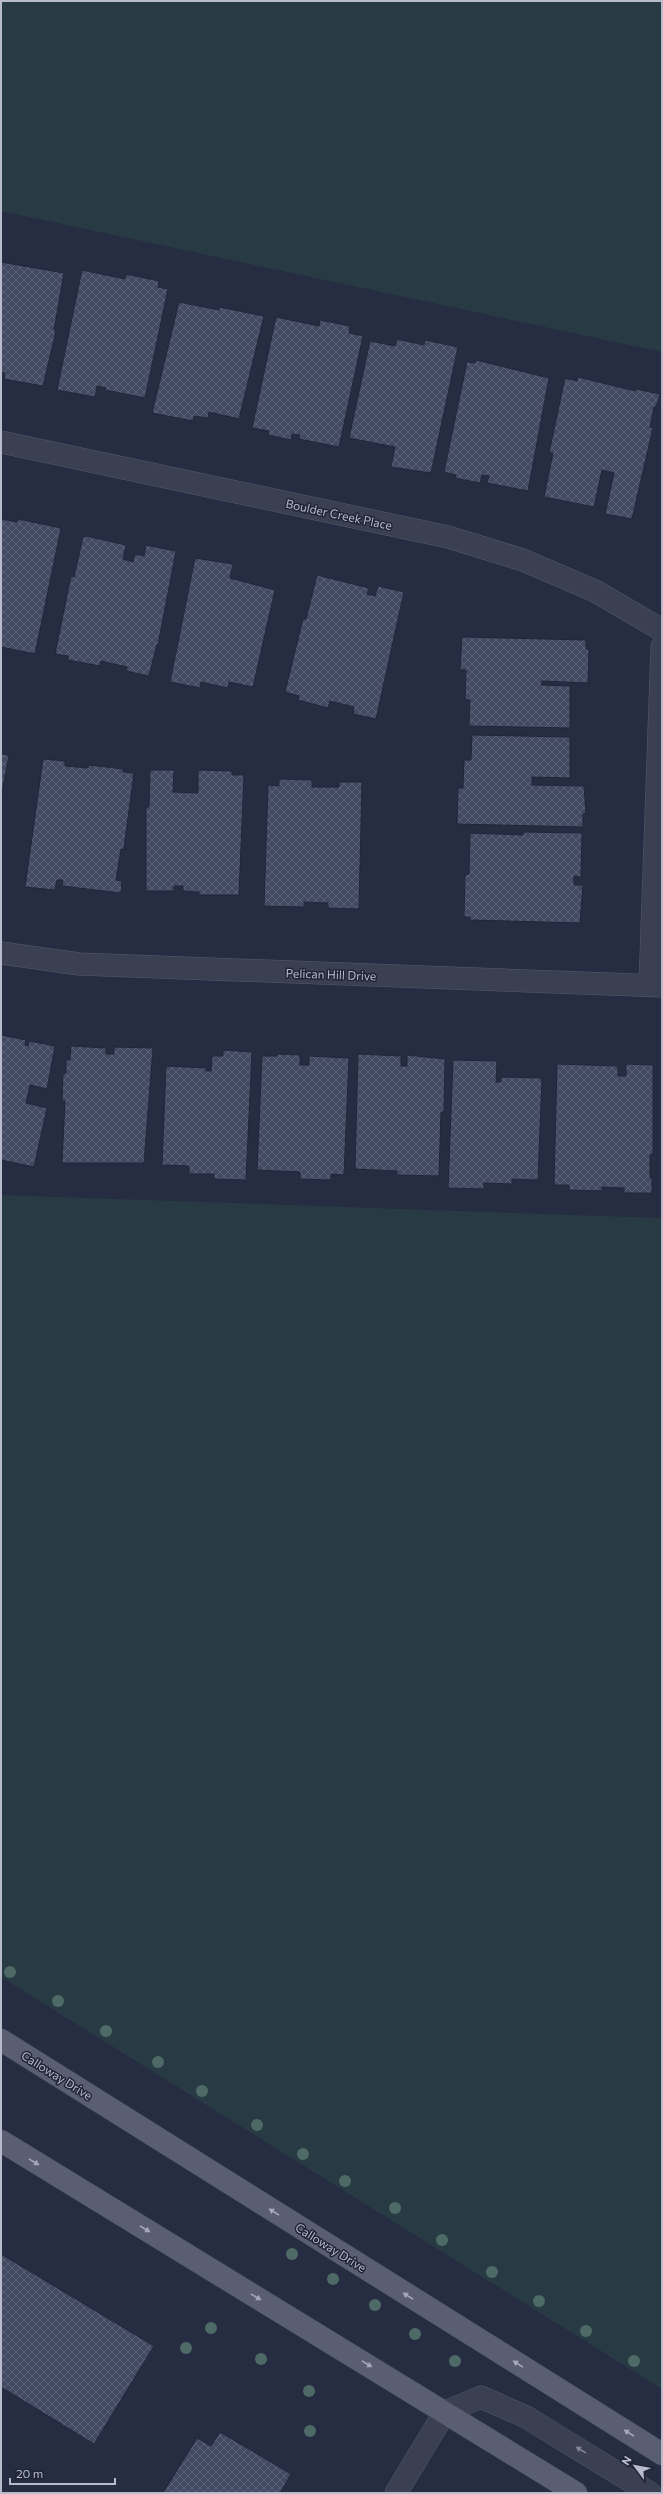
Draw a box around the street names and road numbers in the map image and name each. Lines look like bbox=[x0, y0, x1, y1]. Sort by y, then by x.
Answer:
street label: Boulder Creek Place bbox=[285, 496, 393, 532]
street label: Pelican Hill Drive bbox=[285, 965, 377, 983]
street label: Calloway Drive bbox=[19, 2048, 95, 2102]
street label: Calloway Drive bbox=[293, 2220, 369, 2274]

